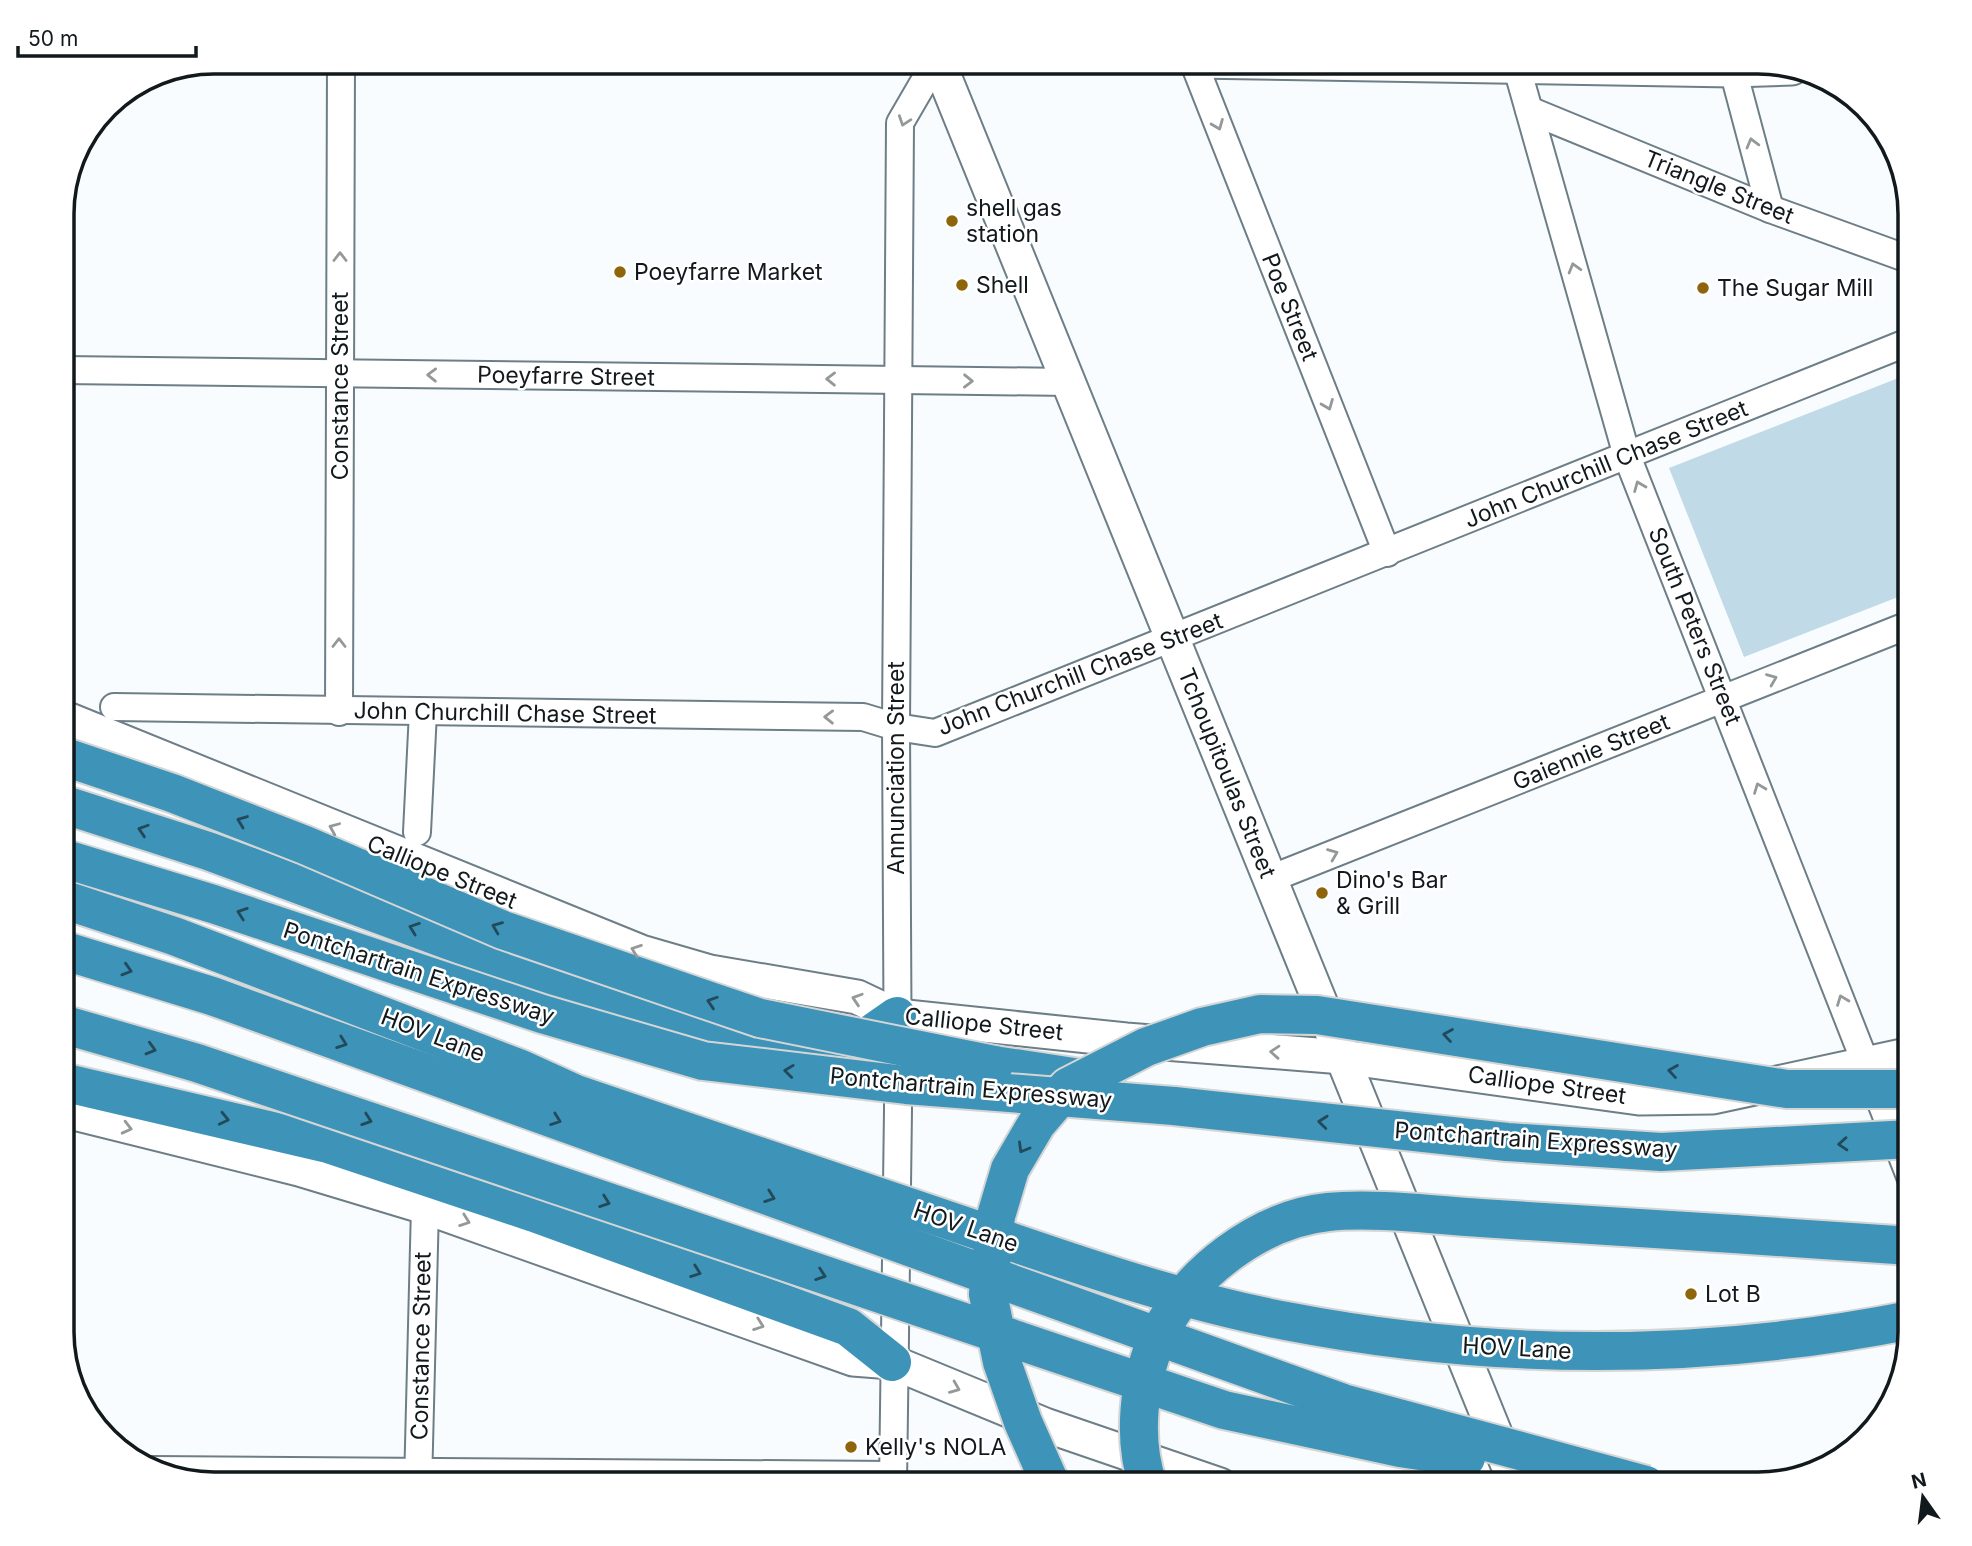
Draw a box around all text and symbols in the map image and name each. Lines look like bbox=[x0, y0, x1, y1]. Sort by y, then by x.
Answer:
scale bar bbox=[18, 14, 196, 58]
text: 50 m bbox=[28, 26, 78, 51]
one-way arrow bbox=[898, 114, 912, 127]
one-way arrow bbox=[1209, 118, 1223, 130]
one-way arrow bbox=[1746, 137, 1760, 149]
street label: Triangle Street bbox=[1640, 144, 1798, 230]
place label: shell gas station bbox=[966, 194, 1062, 248]
marker: shell gas station bbox=[944, 213, 960, 229]
street label: Poe Street bbox=[1256, 249, 1324, 365]
one-way arrow bbox=[332, 251, 348, 261]
place label: Poeyfarre Market bbox=[634, 258, 823, 286]
one-way arrow bbox=[1568, 262, 1582, 274]
marker: Poeyfarre Market bbox=[612, 264, 628, 280]
place label: Shell bbox=[976, 271, 1029, 299]
place label: The Sugar Mill bbox=[1717, 274, 1873, 302]
marker: Shell bbox=[954, 277, 970, 293]
marker: The Sugar Mill bbox=[1695, 280, 1711, 296]
street label: Constance Street bbox=[326, 291, 354, 480]
street label: Poeyfarre Street bbox=[477, 360, 656, 392]
one-way arrow bbox=[426, 367, 437, 383]
one-way arrow bbox=[825, 372, 836, 387]
one-way arrow bbox=[963, 373, 973, 389]
street label: John Churchill Chase Street bbox=[1460, 394, 1752, 534]
one-way arrow bbox=[1320, 398, 1334, 410]
one-way arrow bbox=[1634, 480, 1648, 492]
street label: South Peters Street bbox=[1643, 523, 1748, 729]
street label: John Churchill Chase Street bbox=[934, 606, 1227, 741]
one-way arrow bbox=[331, 638, 347, 648]
street label: Annunciation Street bbox=[882, 661, 910, 875]
street label: Tchoupitoulas Street bbox=[1172, 664, 1282, 882]
one-way arrow bbox=[1765, 673, 1778, 687]
street label: John Churchill Chase Street bbox=[353, 696, 657, 730]
street label: Gaiennie Street bbox=[1509, 708, 1674, 796]
one-way arrow bbox=[823, 709, 834, 725]
one-way arrow bbox=[1754, 783, 1768, 795]
one-way arrow bbox=[237, 815, 249, 829]
one-way arrow bbox=[329, 822, 341, 836]
one-way arrow bbox=[137, 823, 149, 838]
street label: Calliope Street bbox=[363, 829, 521, 915]
one-way arrow bbox=[1327, 849, 1339, 863]
place label: Dino's Bar & Grill bbox=[1336, 866, 1448, 920]
marker: Dino's Bar & Grill bbox=[1314, 885, 1330, 901]
one-way arrow bbox=[236, 907, 248, 921]
street label: Pontchartrain Expressway bbox=[280, 916, 558, 1030]
one-way arrow bbox=[492, 922, 504, 936]
one-way arrow bbox=[409, 923, 421, 937]
one-way arrow bbox=[630, 944, 642, 958]
one-way arrow bbox=[121, 961, 133, 976]
one-way arrow bbox=[852, 993, 864, 1007]
one-way arrow bbox=[1836, 995, 1850, 1007]
one-way arrow bbox=[707, 996, 719, 1010]
street label: HOV Lane bbox=[377, 1002, 489, 1068]
street label: Calliope Street bbox=[903, 1002, 1065, 1046]
one-way arrow bbox=[1442, 1028, 1454, 1043]
one-way arrow bbox=[336, 1035, 348, 1049]
one-way arrow bbox=[145, 1041, 157, 1056]
one-way arrow bbox=[1269, 1045, 1280, 1060]
street label: Calliope Street bbox=[1466, 1060, 1628, 1110]
street label: Pontchartrain Expressway bbox=[829, 1062, 1113, 1114]
one-way arrow bbox=[783, 1063, 794, 1078]
one-way arrow bbox=[1667, 1064, 1678, 1079]
one-way arrow bbox=[218, 1110, 230, 1125]
one-way arrow bbox=[360, 1112, 372, 1127]
one-way arrow bbox=[550, 1112, 562, 1126]
one-way arrow bbox=[1317, 1115, 1328, 1130]
street label: Pontchartrain Expressway bbox=[1394, 1116, 1678, 1164]
one-way arrow bbox=[121, 1119, 133, 1134]
one-way arrow bbox=[1837, 1136, 1848, 1151]
one-way arrow bbox=[1018, 1141, 1031, 1154]
one-way arrow bbox=[764, 1189, 776, 1203]
one-way arrow bbox=[599, 1194, 611, 1208]
street label: HOV Lane bbox=[910, 1196, 1022, 1258]
one-way arrow bbox=[458, 1213, 470, 1227]
street label: Constance Street bbox=[405, 1251, 437, 1440]
one-way arrow bbox=[689, 1264, 701, 1278]
one-way arrow bbox=[814, 1267, 826, 1281]
place label: Lot B bbox=[1705, 1280, 1761, 1308]
marker: Lot B bbox=[1683, 1286, 1699, 1302]
one-way arrow bbox=[752, 1317, 765, 1331]
street label: HOV Lane bbox=[1462, 1331, 1572, 1365]
one-way arrow bbox=[948, 1380, 961, 1394]
place label: Kelly's NOLA bbox=[865, 1433, 1007, 1461]
marker: Kelly's NOLA bbox=[843, 1439, 859, 1455]
north arrow bbox=[1888, 1462, 1958, 1532]
text: N bbox=[1909, 1468, 1929, 1494]

